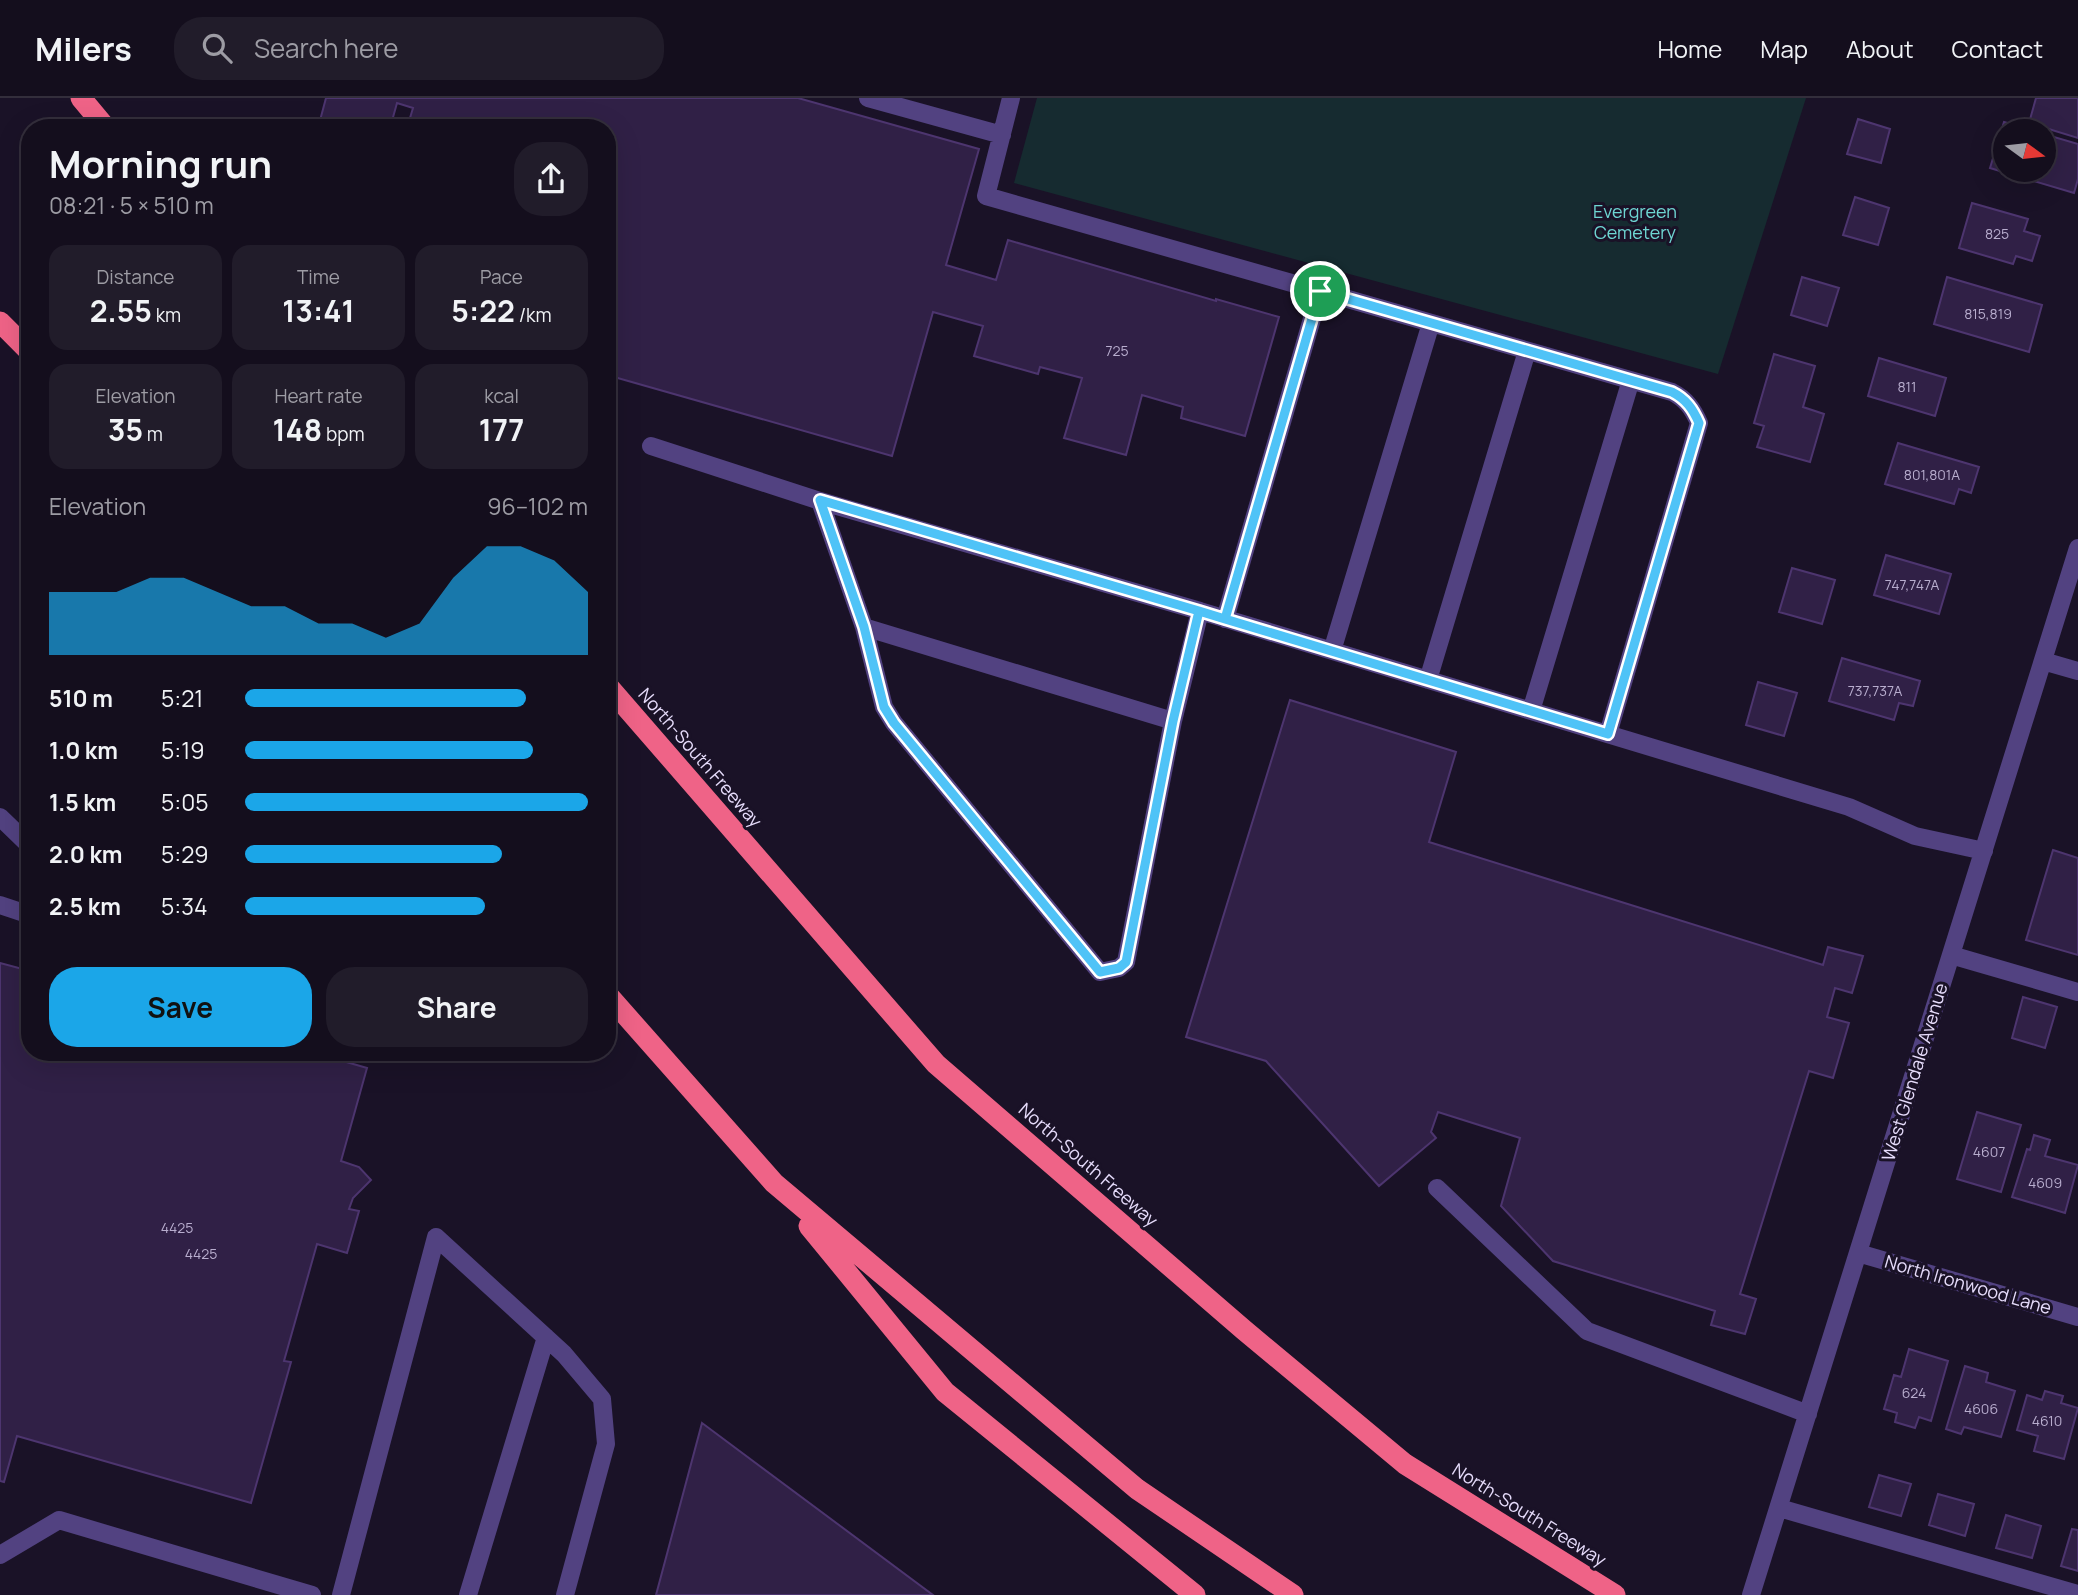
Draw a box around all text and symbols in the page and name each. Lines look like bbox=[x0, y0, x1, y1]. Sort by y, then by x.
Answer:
search box bbox=[174, 17, 664, 80]
text: Milers bbox=[35, 26, 132, 71]
icon: search bbox=[198, 29, 236, 67]
text: Search here bbox=[254, 30, 399, 66]
text: Home bbox=[1657, 32, 1722, 65]
text: Map bbox=[1760, 32, 1808, 65]
text: About bbox=[1846, 32, 1914, 65]
text: Contact bbox=[1952, 32, 2043, 65]
north arrow bbox=[1993, 119, 2056, 182]
map controls bbox=[1993, 119, 2056, 182]
text: Morning run bbox=[49, 137, 272, 189]
button: share bbox=[514, 142, 588, 216]
text: 08:21 · 5 × 510 m bbox=[49, 189, 214, 221]
park label: Evergreen Cemetery bbox=[1593, 199, 1677, 244]
house number: 825 bbox=[1985, 224, 2009, 243]
pin bbox=[1290, 261, 1350, 321]
text: Distance bbox=[97, 264, 174, 290]
text: Time bbox=[297, 264, 340, 290]
text: Pace bbox=[480, 264, 523, 290]
icon: arrive bbox=[1301, 272, 1339, 310]
text: 2.55 bbox=[90, 290, 152, 331]
text: 13:41 bbox=[282, 290, 355, 331]
text: 5:22 bbox=[451, 290, 515, 331]
text: km bbox=[152, 302, 181, 328]
text: /km bbox=[515, 302, 552, 328]
house number: 815,819 bbox=[1964, 304, 2012, 323]
house number: 725 bbox=[1105, 341, 1129, 360]
house number: 811 bbox=[1897, 377, 1917, 396]
text: Elevation bbox=[95, 383, 176, 409]
text: Heart rate bbox=[274, 383, 363, 409]
text: kcal bbox=[484, 383, 519, 409]
text: 35 bbox=[108, 409, 143, 450]
text: 148 bbox=[272, 409, 322, 450]
text: 177 bbox=[479, 409, 524, 450]
text: m bbox=[143, 421, 163, 447]
text: bpm bbox=[322, 421, 365, 447]
house number: 801,801A bbox=[1904, 465, 1960, 484]
text: Elevation bbox=[49, 490, 146, 522]
text: 96–102 m bbox=[487, 490, 588, 522]
house number: 747,747A bbox=[1885, 575, 1939, 594]
house number: 737,737A bbox=[1848, 681, 1902, 700]
text: 510 m bbox=[49, 682, 113, 714]
text: 5:21 bbox=[161, 682, 203, 714]
street label: North-South Freeway bbox=[634, 683, 768, 832]
text: 1.0 km bbox=[49, 734, 118, 766]
text: 5:19 bbox=[161, 734, 204, 766]
text: 1.5 km bbox=[49, 786, 116, 818]
text: 5:05 bbox=[161, 786, 208, 818]
text: 2.0 km bbox=[49, 838, 122, 870]
text: 5:29 bbox=[161, 838, 209, 870]
text: 2.5 km bbox=[49, 890, 121, 922]
text: 5:34 bbox=[161, 890, 207, 922]
button: Save bbox=[49, 967, 312, 1047]
button: Share bbox=[326, 967, 588, 1047]
street label: West Glendale Avenue bbox=[1876, 980, 1953, 1164]
street label: North-South Freeway bbox=[1014, 1097, 1164, 1232]
house number: 4607 bbox=[1973, 1142, 2005, 1161]
house number: 4609 bbox=[2028, 1173, 2062, 1192]
house number: 4425 bbox=[161, 1218, 193, 1237]
house number: 4425 bbox=[185, 1244, 217, 1263]
street label: North Ironwood Lane bbox=[1882, 1249, 2054, 1319]
house number: 624 bbox=[1902, 1383, 1926, 1402]
house number: 4606 bbox=[1964, 1399, 1998, 1418]
house number: 4610 bbox=[2032, 1411, 2062, 1430]
street label: North-South Freeway bbox=[1448, 1457, 1611, 1572]

